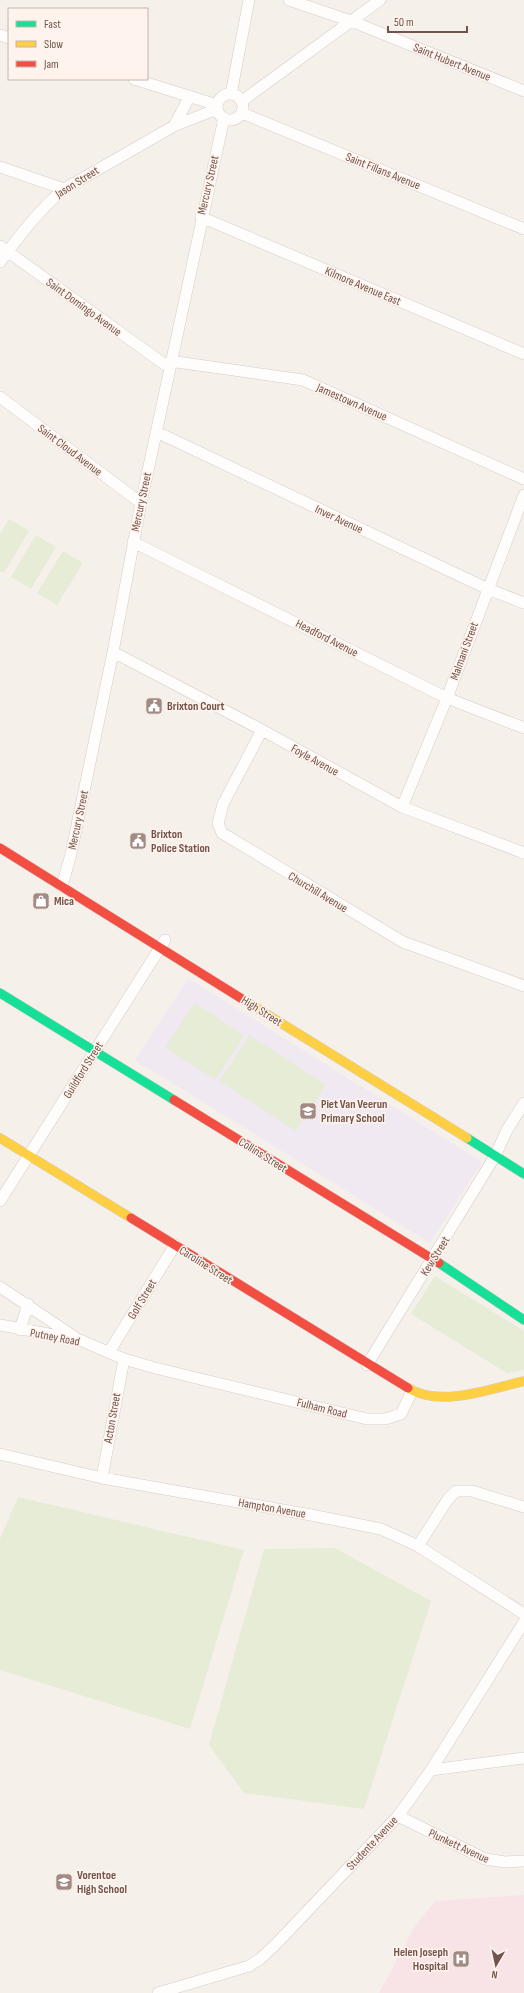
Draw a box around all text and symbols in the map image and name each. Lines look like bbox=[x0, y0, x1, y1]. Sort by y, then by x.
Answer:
legend bbox=[8, 8, 148, 80]
scale bar bbox=[388, 8, 467, 34]
text: 50 m bbox=[394, 15, 414, 30]
text: Fast bbox=[44, 17, 61, 32]
text: Slow bbox=[44, 37, 63, 52]
street label: Saint Hubert Avenue bbox=[411, 40, 493, 85]
text: Jam bbox=[43, 57, 59, 72]
street label: Saint Fillans Avenue bbox=[343, 150, 423, 193]
street label: Mercury Street bbox=[194, 154, 223, 216]
street label: Jason Street bbox=[52, 163, 102, 202]
street label: Kilmore Avenue East bbox=[323, 264, 403, 309]
street label: Saint Domingo Avenue bbox=[43, 275, 125, 340]
street label: Jamestown Avenue bbox=[313, 380, 390, 425]
street label: Saint Cloud Avenue bbox=[34, 421, 105, 480]
street label: Mercury Street bbox=[128, 471, 155, 533]
street label: Inver Avenue bbox=[312, 502, 365, 537]
street label: Headford Avenue bbox=[293, 616, 361, 661]
street label: Malmani Street bbox=[447, 620, 482, 682]
public building icon: Brixton Court bbox=[144, 696, 164, 716]
place label: Brixton Court bbox=[167, 699, 225, 714]
street label: Foyle Avenue bbox=[288, 741, 341, 780]
street label: Mercury Street bbox=[65, 789, 92, 851]
place label: Brixton Police Station bbox=[151, 827, 210, 856]
public building icon: Brixton Police Station bbox=[128, 831, 148, 851]
street label: Churchill Avenue bbox=[285, 869, 351, 916]
shop icon: Mica bbox=[31, 891, 51, 911]
place label: Mica bbox=[54, 894, 74, 909]
street label: High Street bbox=[238, 993, 285, 1030]
street label: Guildford Street bbox=[60, 1039, 107, 1101]
place label: Piet Van Veerun Primary School bbox=[321, 1097, 387, 1126]
school or university icon: Piet Van Veerun Primary School bbox=[298, 1101, 318, 1121]
street label: Collins Street bbox=[236, 1135, 290, 1176]
street label: Kew Street bbox=[417, 1233, 454, 1279]
street label: Caroline Street bbox=[176, 1243, 236, 1288]
street label: Golf Street bbox=[125, 1276, 160, 1322]
street label: Putney Road bbox=[29, 1325, 81, 1350]
street label: Acton Street bbox=[101, 1391, 124, 1445]
street label: Fulham Road bbox=[295, 1395, 349, 1422]
street label: Hampton Avenue bbox=[237, 1495, 307, 1522]
street label: Studente Avenue bbox=[344, 1813, 401, 1874]
street label: Plunkett Avenue bbox=[426, 1826, 492, 1867]
place label: Vorentoe High School bbox=[77, 1868, 127, 1897]
school or university icon: Vorentoe High School bbox=[54, 1872, 74, 1892]
place label: Helen Joseph Hospital bbox=[394, 1945, 448, 1974]
north arrow bbox=[476, 1945, 516, 1985]
hospital icon: Helen Joseph Hospital bbox=[451, 1949, 471, 1969]
text: N bbox=[490, 1967, 498, 1981]

